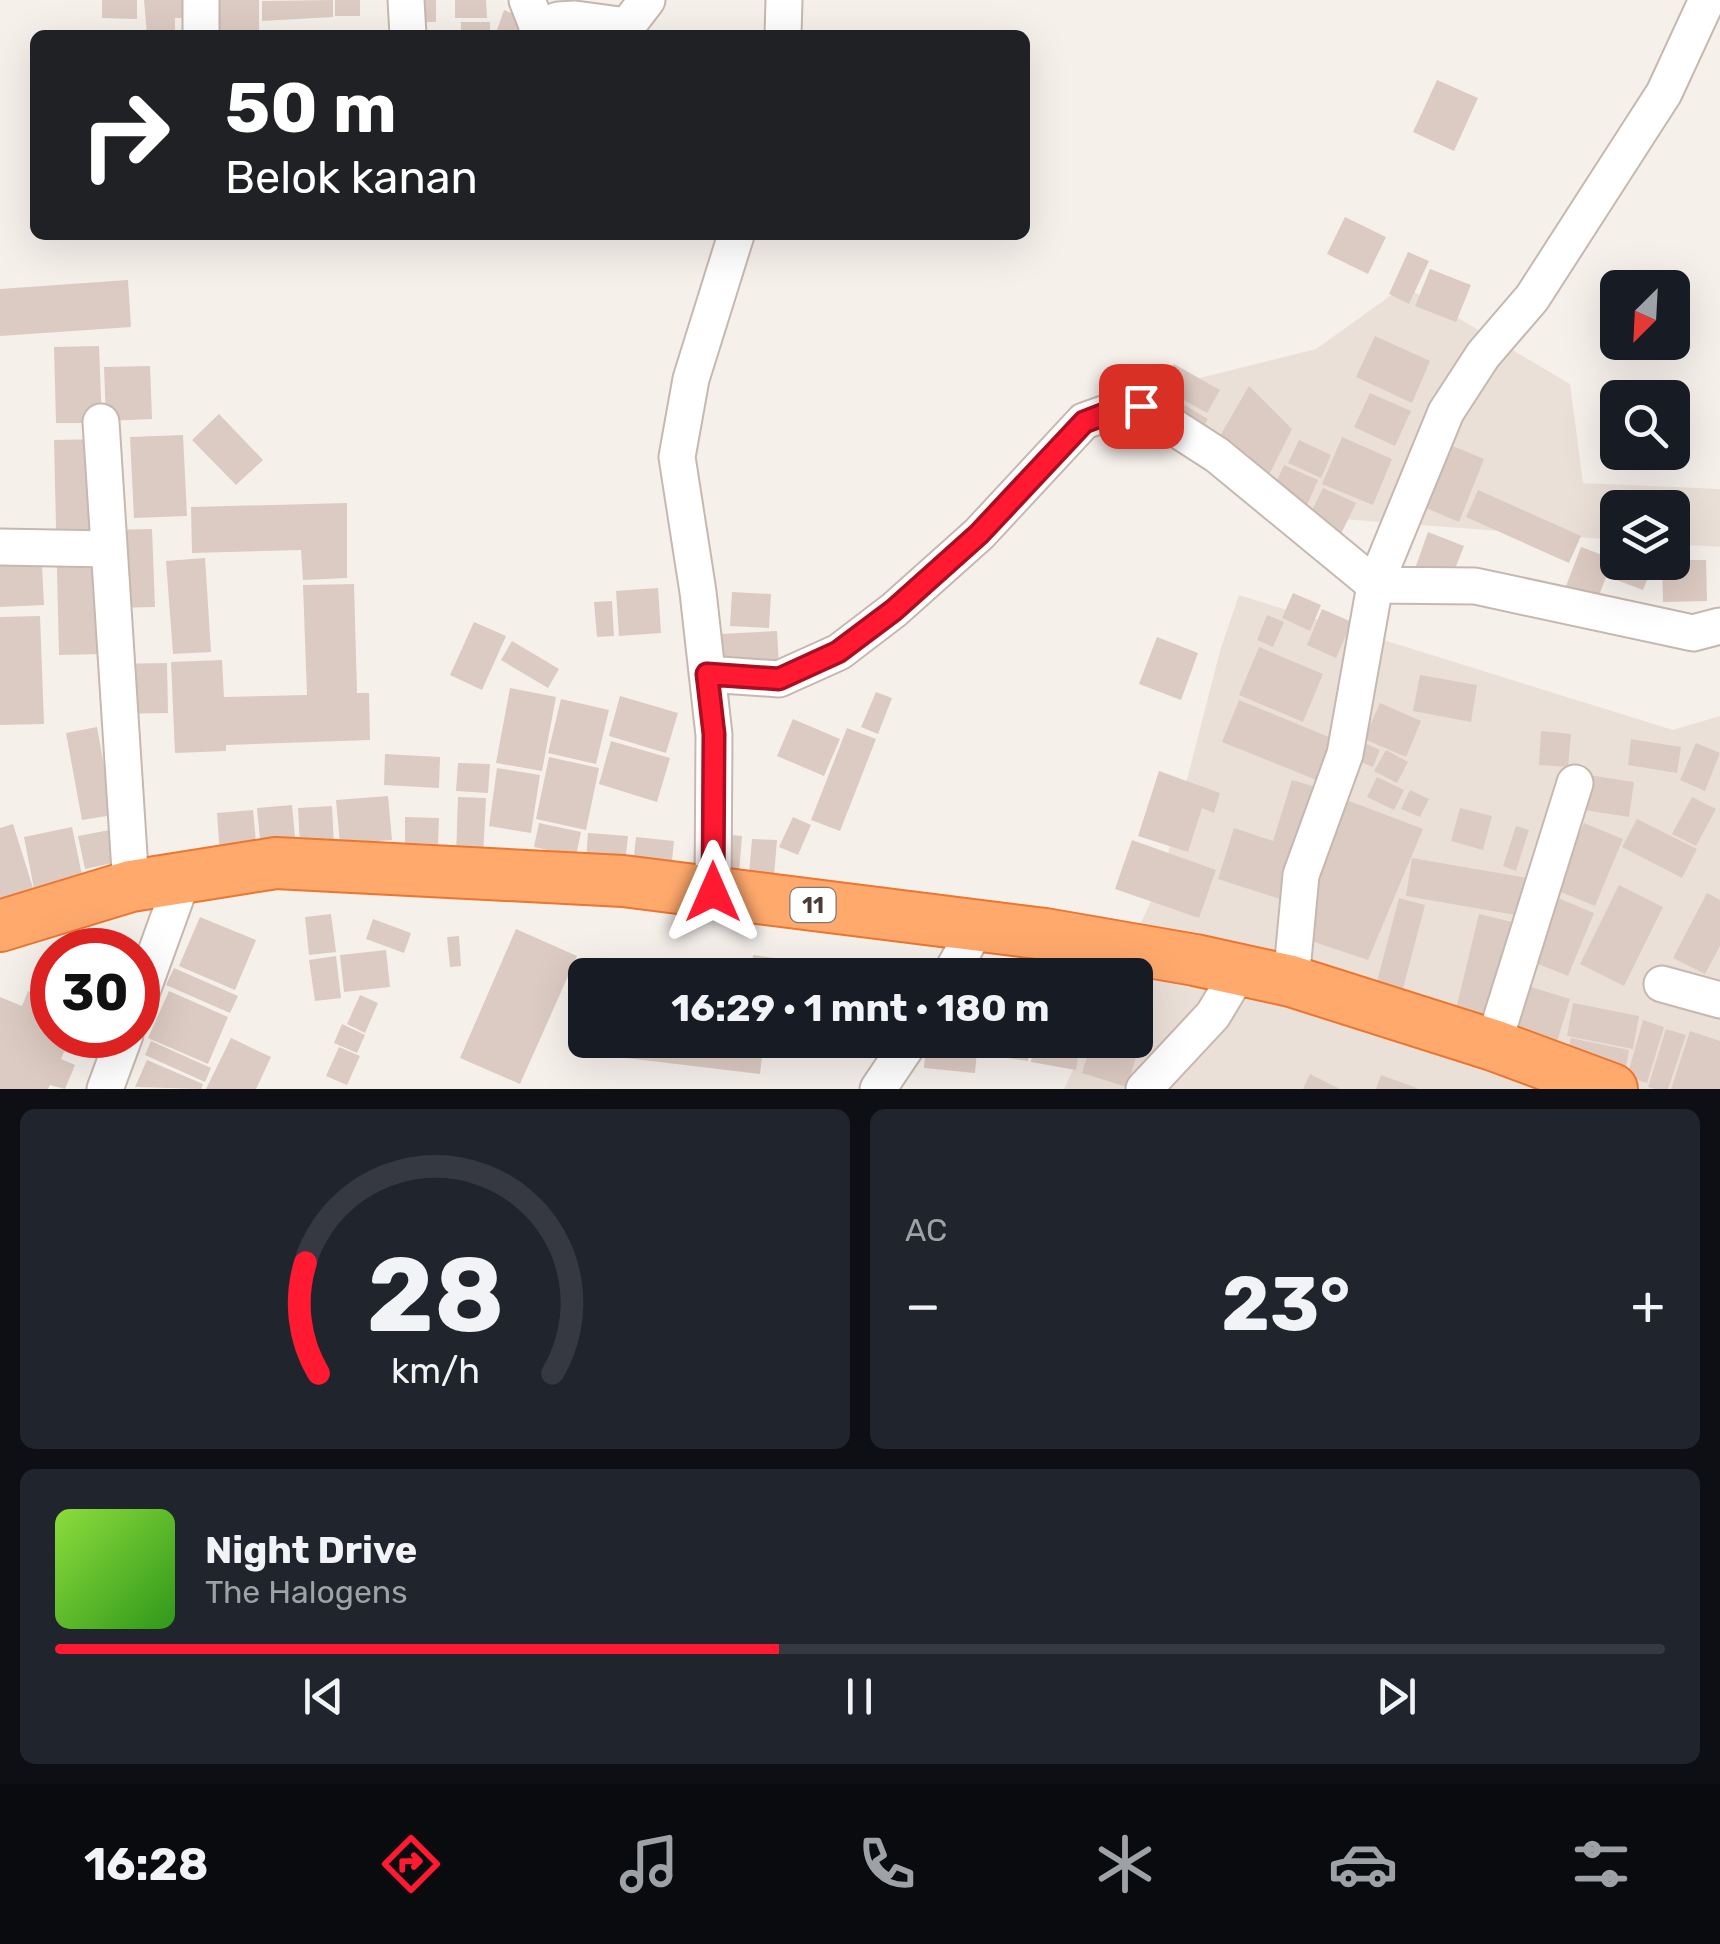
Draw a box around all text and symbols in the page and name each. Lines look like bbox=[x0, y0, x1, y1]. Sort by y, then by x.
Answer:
text: 50 m bbox=[225, 67, 397, 150]
icon: right bbox=[60, 70, 190, 200]
text: Belok kanan bbox=[225, 151, 478, 204]
north arrow bbox=[1600, 270, 1690, 360]
map controls bbox=[1600, 270, 1690, 580]
pin bbox=[1099, 364, 1184, 449]
icon: arrive bbox=[1114, 379, 1169, 434]
button: search bbox=[1600, 380, 1690, 470]
button: layers bbox=[1600, 490, 1690, 580]
position arrow bbox=[661, 840, 765, 944]
road number: 11 bbox=[790, 888, 836, 922]
speed limit sign: 30 bbox=[30, 928, 160, 1058]
text: 16:29 · 1 mnt · 180 m bbox=[671, 985, 1050, 1031]
text: AC bbox=[905, 1211, 947, 1249]
text: 28 bbox=[366, 1234, 504, 1357]
text: 23° bbox=[1221, 1260, 1350, 1349]
text: − bbox=[905, 1273, 941, 1338]
text: + bbox=[1631, 1273, 1665, 1338]
text: km/h bbox=[390, 1350, 480, 1392]
text: Night Drive bbox=[205, 1527, 417, 1573]
text: The Halogens bbox=[205, 1573, 408, 1611]
icon: previous bbox=[296, 1669, 351, 1724]
icon: pause bbox=[832, 1669, 887, 1724]
icon: next bbox=[1369, 1669, 1424, 1724]
icon: directions bbox=[376, 1829, 446, 1899]
icon: music bbox=[614, 1829, 684, 1899]
icon: phone bbox=[852, 1829, 922, 1899]
icon: climate bbox=[1090, 1829, 1160, 1899]
icon: car bbox=[1328, 1829, 1398, 1899]
icon: filters bbox=[1566, 1829, 1636, 1899]
text: 16:28 bbox=[84, 1838, 208, 1891]

